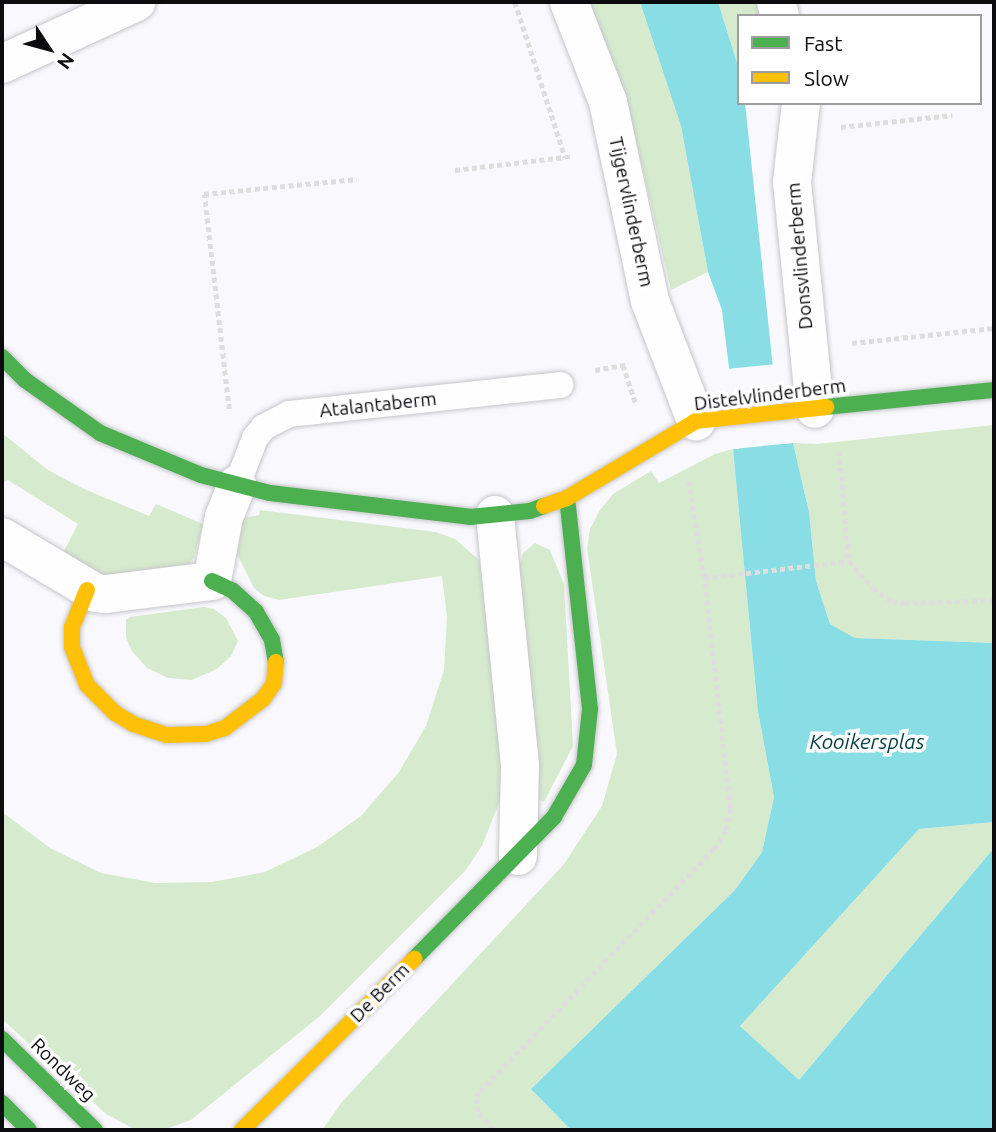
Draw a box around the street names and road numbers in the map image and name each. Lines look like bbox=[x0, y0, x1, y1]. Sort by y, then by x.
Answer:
street label: Tijgervlinderberm bbox=[604, 135, 658, 289]
street label: Donsvlinderberm bbox=[782, 182, 818, 330]
street label: Distelvlinderberm bbox=[693, 374, 847, 416]
street label: Atalantaberm bbox=[318, 388, 438, 422]
street label: De Berm bbox=[346, 959, 414, 1027]
street label: Rondweg bbox=[26, 1034, 100, 1106]

